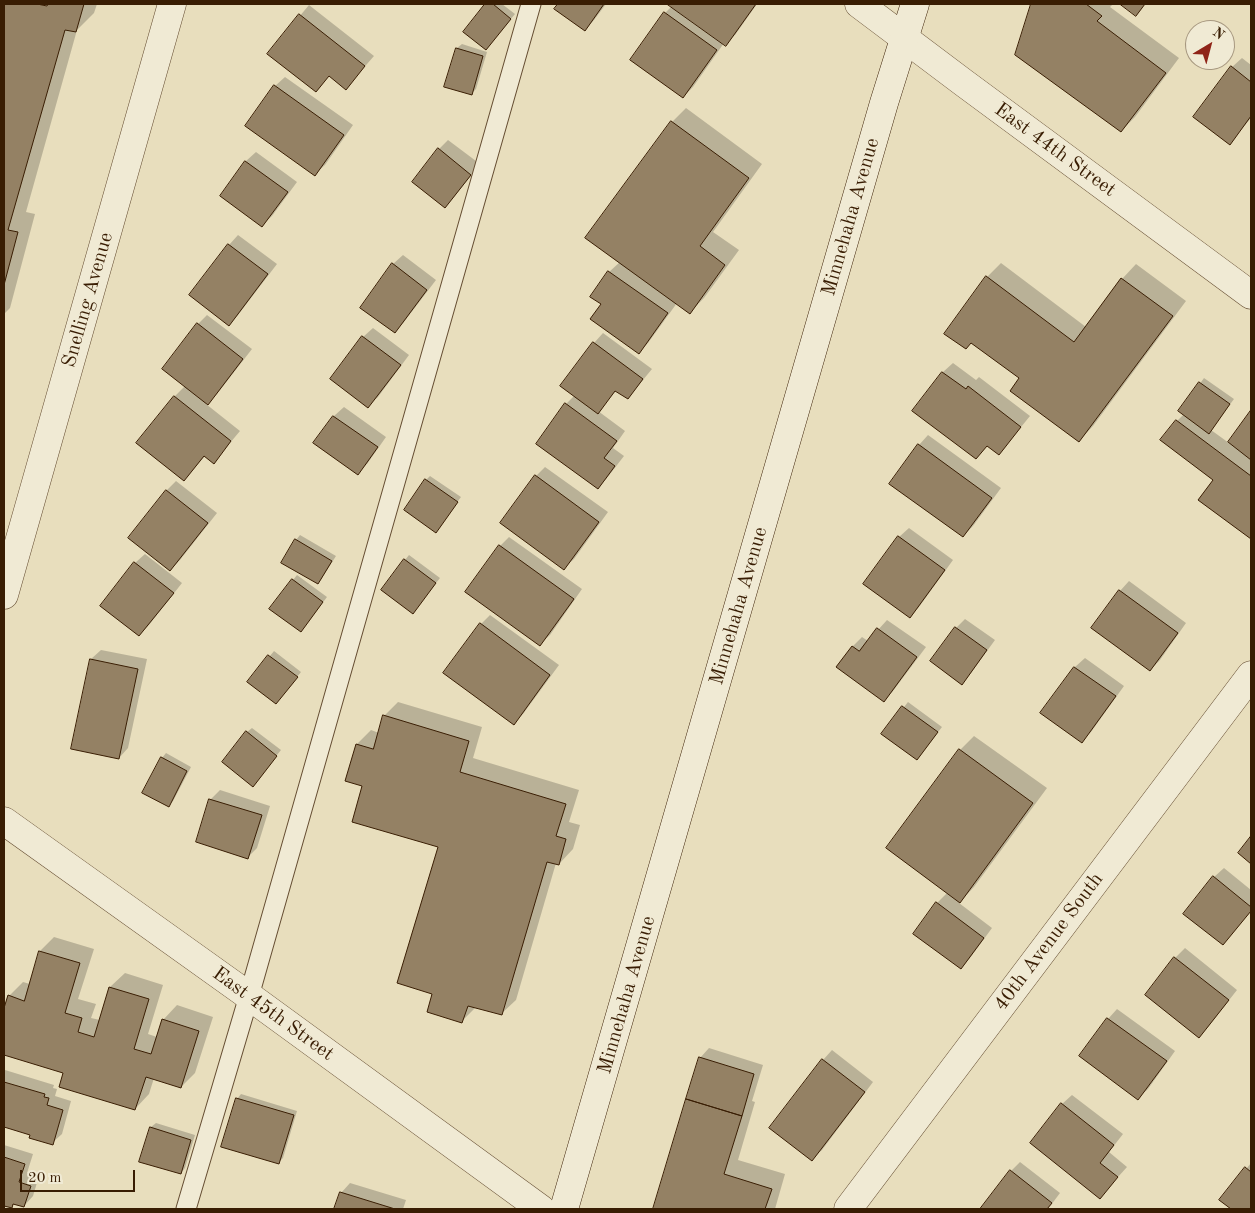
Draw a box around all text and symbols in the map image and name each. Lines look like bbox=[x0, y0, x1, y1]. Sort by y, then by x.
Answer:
north arrow bbox=[1185, 20, 1235, 70]
text: N bbox=[1210, 25, 1227, 43]
street label: East 44th Street bbox=[989, 98, 1121, 202]
street label: Minnehaha Avenue bbox=[817, 135, 885, 299]
street label: Snelling Avenue bbox=[57, 230, 119, 370]
street label: Minnehaha Avenue bbox=[705, 524, 773, 688]
street label: 40th Avenue South bbox=[989, 868, 1109, 1016]
street label: Minnehaha Avenue bbox=[593, 913, 661, 1077]
street label: East 45th Street bbox=[207, 962, 339, 1066]
scale bar bbox=[22, 1160, 138, 1192]
text: 20 m bbox=[28, 1171, 62, 1186]

